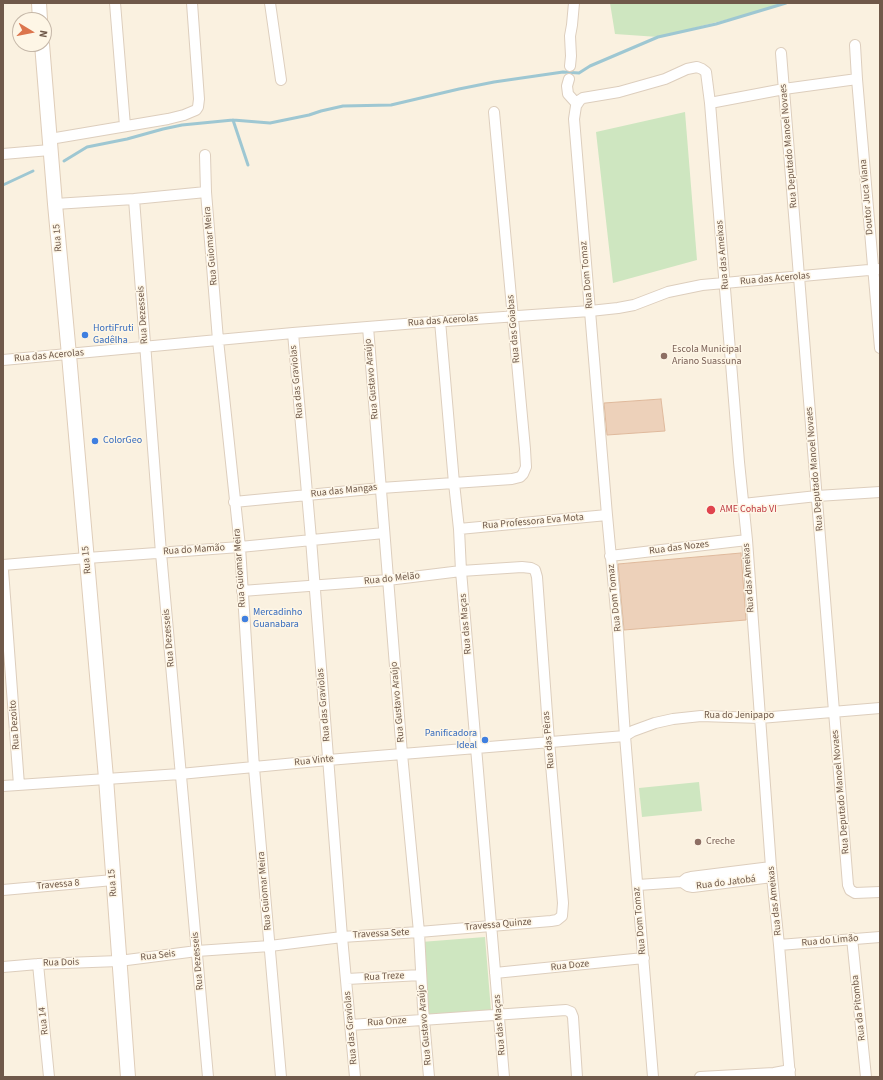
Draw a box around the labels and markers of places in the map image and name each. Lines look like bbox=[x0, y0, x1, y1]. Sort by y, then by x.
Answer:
place label: HortiFruti Gadêlha bbox=[93, 323, 134, 346]
marker: HortiFruti Gadêlha bbox=[80, 330, 90, 340]
place label: Escola Municipal Ariano Suassuna bbox=[672, 344, 741, 368]
marker: Escola Municipal Ariano Suassuna bbox=[659, 351, 669, 361]
place label: ColorGeo bbox=[103, 435, 142, 447]
marker: ColorGeo bbox=[90, 436, 100, 446]
marker: AME Cohab VI bbox=[705, 504, 717, 516]
place label: AME Cohab VI bbox=[720, 504, 777, 516]
place label: Mercadinho Guanabara bbox=[253, 607, 302, 630]
marker: Mercadinho Guanabara bbox=[240, 614, 250, 624]
place label: Panificadora Ideal bbox=[425, 728, 477, 752]
marker: Panificadora Ideal bbox=[480, 735, 490, 745]
place label: Creche bbox=[706, 836, 735, 848]
marker: Creche bbox=[693, 837, 703, 847]

